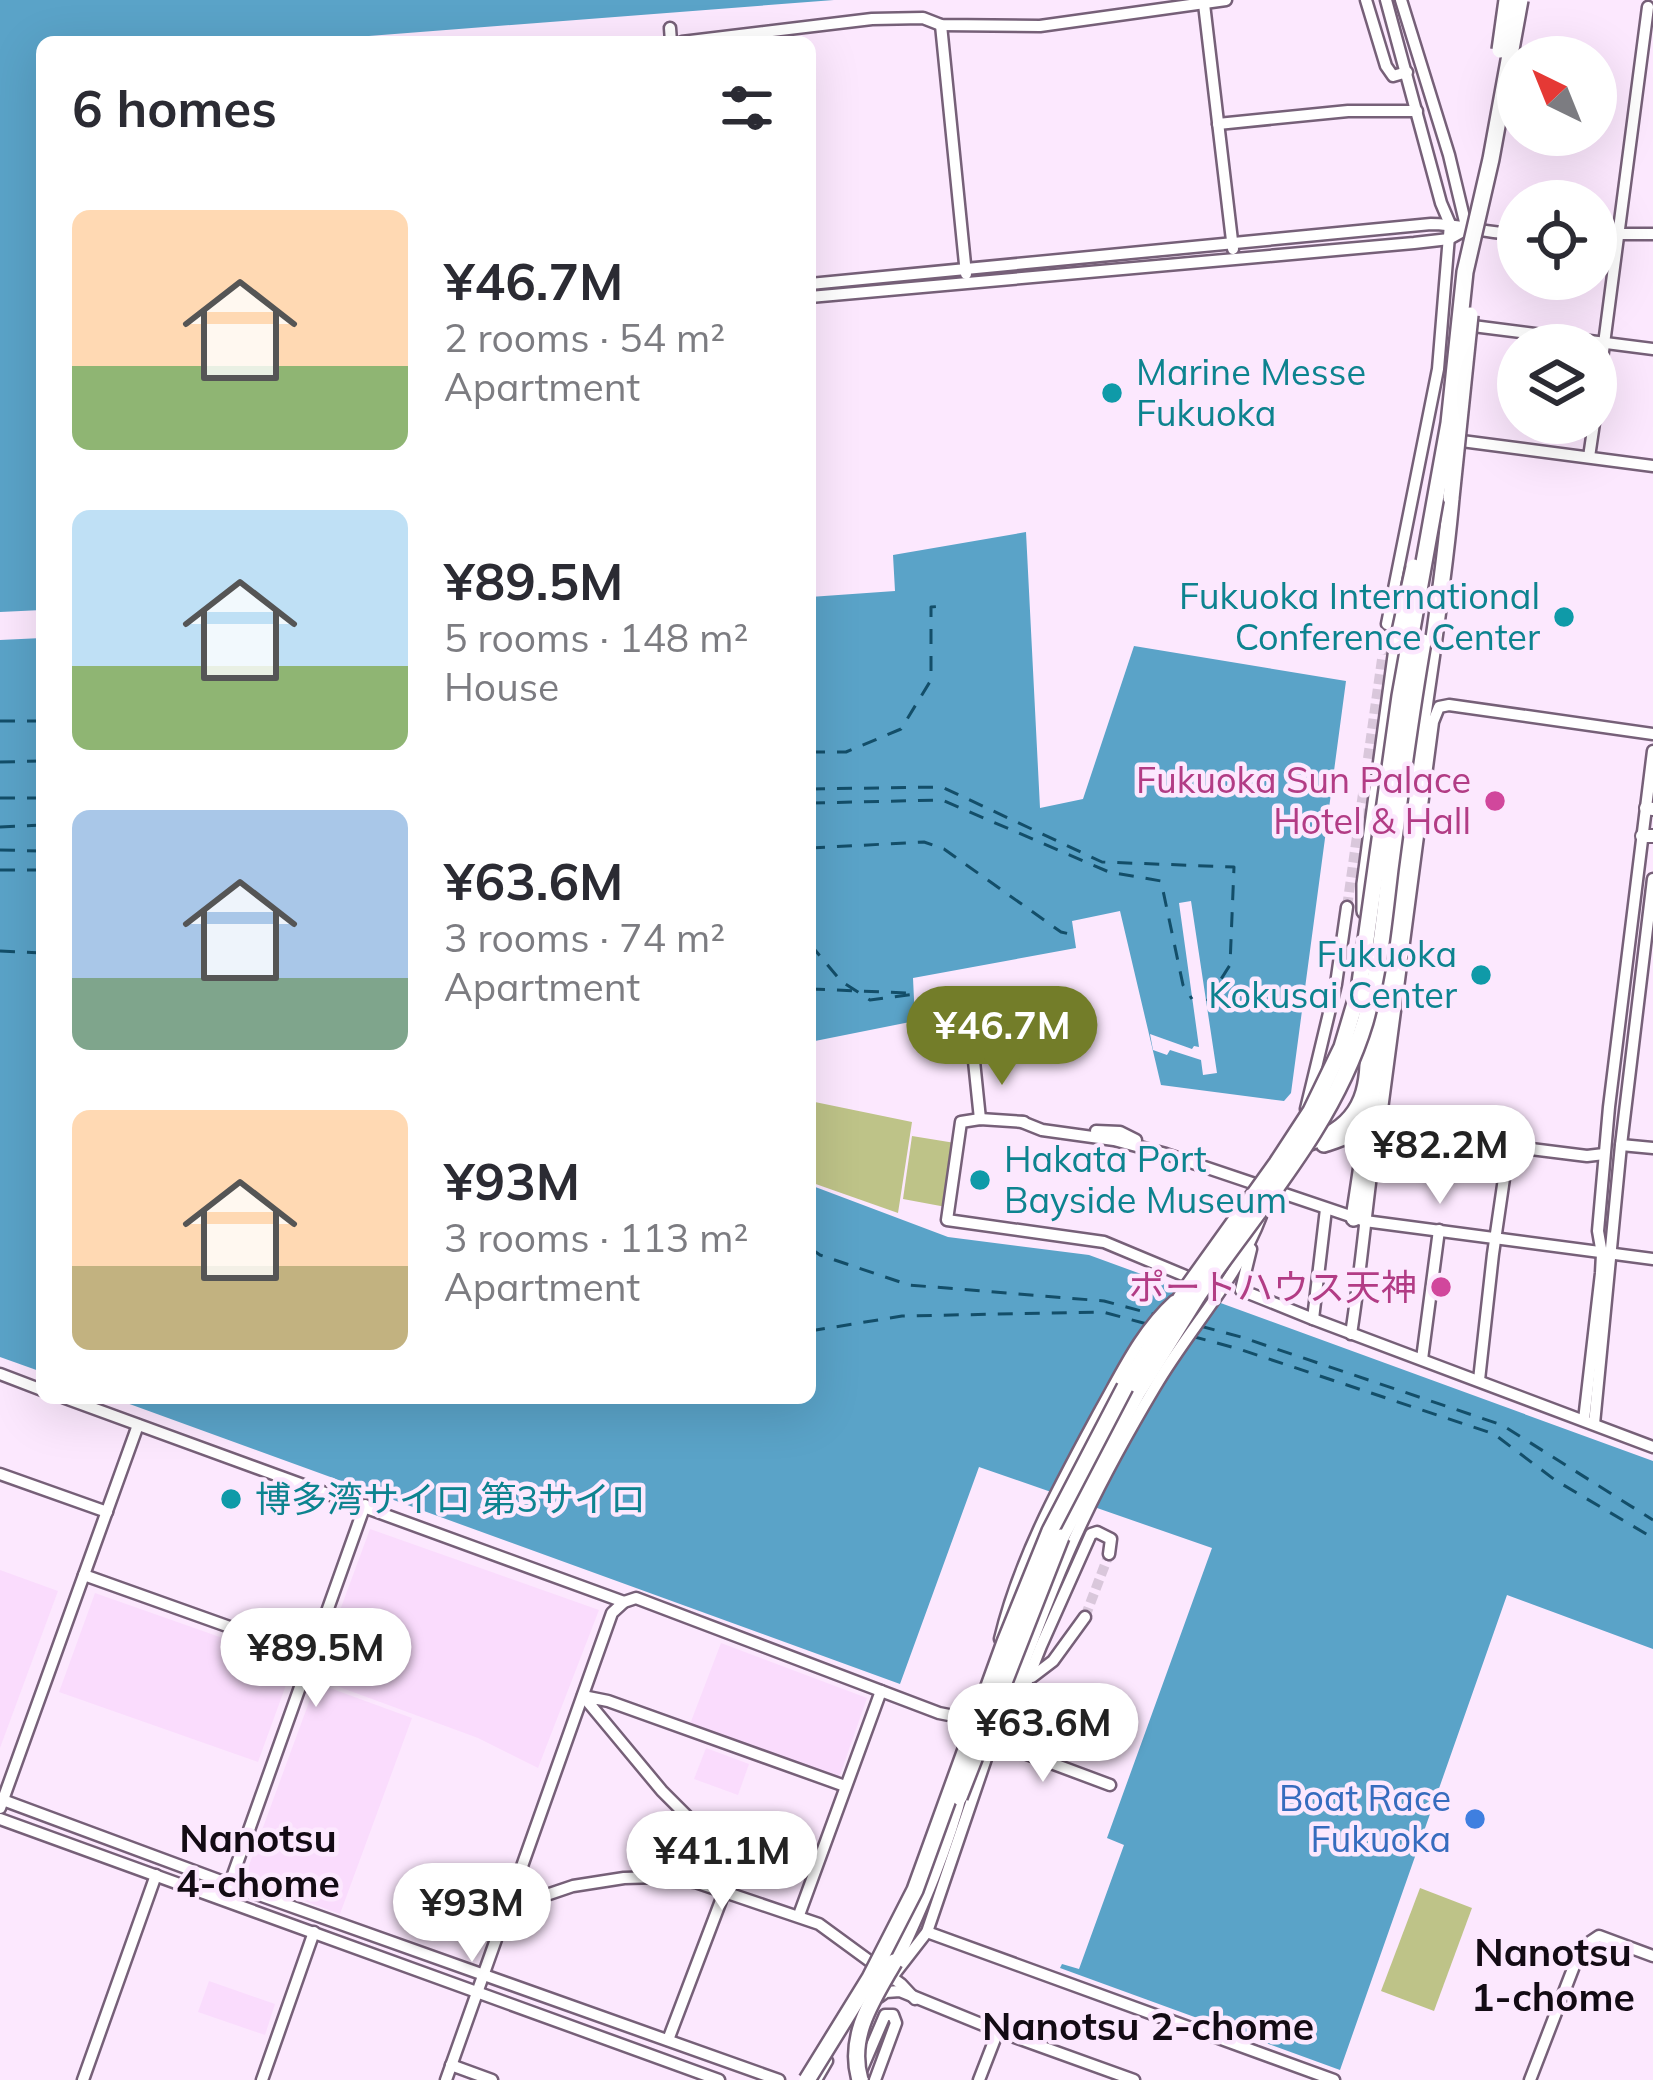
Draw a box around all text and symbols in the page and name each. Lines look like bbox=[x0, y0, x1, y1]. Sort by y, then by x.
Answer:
north arrow bbox=[1497, 36, 1617, 156]
map controls bbox=[1497, 36, 1617, 444]
icon: filters bbox=[714, 75, 780, 141]
text: 6 homes bbox=[72, 76, 277, 140]
button: locate bbox=[1497, 180, 1617, 300]
text: ¥46.7M bbox=[444, 249, 623, 313]
icon: home bbox=[168, 258, 312, 402]
text: 2 rooms · 54 m² bbox=[444, 313, 725, 362]
button: layers bbox=[1497, 324, 1617, 444]
place label: Marine Messe Fukuoka bbox=[1136, 349, 1366, 435]
text: Apartment bbox=[444, 362, 640, 411]
marker: Marine Messe Fukuoka bbox=[1099, 380, 1125, 406]
text: ¥89.5M bbox=[444, 549, 623, 613]
icon: home bbox=[168, 558, 312, 702]
place label: Fukuoka International Conference Center bbox=[1179, 573, 1540, 659]
marker: Fukuoka International Conference Center bbox=[1551, 604, 1577, 630]
text: 5 rooms · 148 m² bbox=[444, 613, 748, 662]
text: House bbox=[444, 662, 559, 711]
place label: Fukuoka Sun Palace Hotel & Hall bbox=[1136, 757, 1471, 843]
marker: Fukuoka Sun Palace Hotel & Hall bbox=[1482, 788, 1508, 814]
text: ¥63.6M bbox=[444, 849, 623, 913]
icon: home bbox=[168, 858, 312, 1002]
text: 3 rooms · 74 m² bbox=[444, 913, 725, 962]
place label: Fukuoka Kokusai Center bbox=[1208, 931, 1457, 1017]
text: Apartment bbox=[444, 962, 640, 1011]
marker: Fukuoka Kokusai Center bbox=[1468, 962, 1494, 988]
pin: ¥46.7M bbox=[904, 986, 1100, 1088]
text: ¥46.7M bbox=[933, 1000, 1071, 1049]
pin: ¥82.2M bbox=[1342, 1105, 1538, 1207]
text: ¥82.2M bbox=[1371, 1119, 1509, 1168]
place label: Hakata Port Bayside Museum bbox=[1004, 1136, 1287, 1222]
text: ¥93M bbox=[444, 1149, 580, 1213]
icon: home bbox=[168, 1158, 312, 1302]
marker: Hakata Port Bayside Museum bbox=[967, 1167, 993, 1193]
text: 3 rooms · 113 m² bbox=[444, 1213, 748, 1262]
text: Apartment bbox=[444, 1262, 640, 1311]
place label: ポートハウス天神 bbox=[1129, 1264, 1417, 1309]
marker: ポートハウス天神 bbox=[1428, 1274, 1454, 1300]
place label: 博多湾サイロ 第3サイロ bbox=[255, 1476, 646, 1521]
marker: 博多湾サイロ 第3サイロ bbox=[218, 1486, 244, 1512]
pin: ¥89.5M bbox=[218, 1608, 414, 1710]
text: ¥89.5M bbox=[247, 1622, 385, 1671]
pin: ¥63.6M bbox=[945, 1683, 1141, 1785]
text: ¥63.6M bbox=[974, 1697, 1112, 1746]
place label: Boat Race Fukuoka bbox=[1279, 1775, 1451, 1861]
marker: Boat Race Fukuoka bbox=[1462, 1806, 1488, 1832]
pin: ¥41.1M bbox=[624, 1811, 820, 1913]
district label: Nanotsu 4-chome bbox=[176, 1813, 340, 1907]
text: ¥41.1M bbox=[653, 1825, 791, 1874]
pin: ¥93M bbox=[401, 1863, 543, 1965]
text: ¥93M bbox=[420, 1877, 524, 1926]
district label: Nanotsu 1-chome bbox=[1471, 1927, 1635, 2021]
district label: Nanotsu 2-chome bbox=[982, 2001, 1314, 2050]

